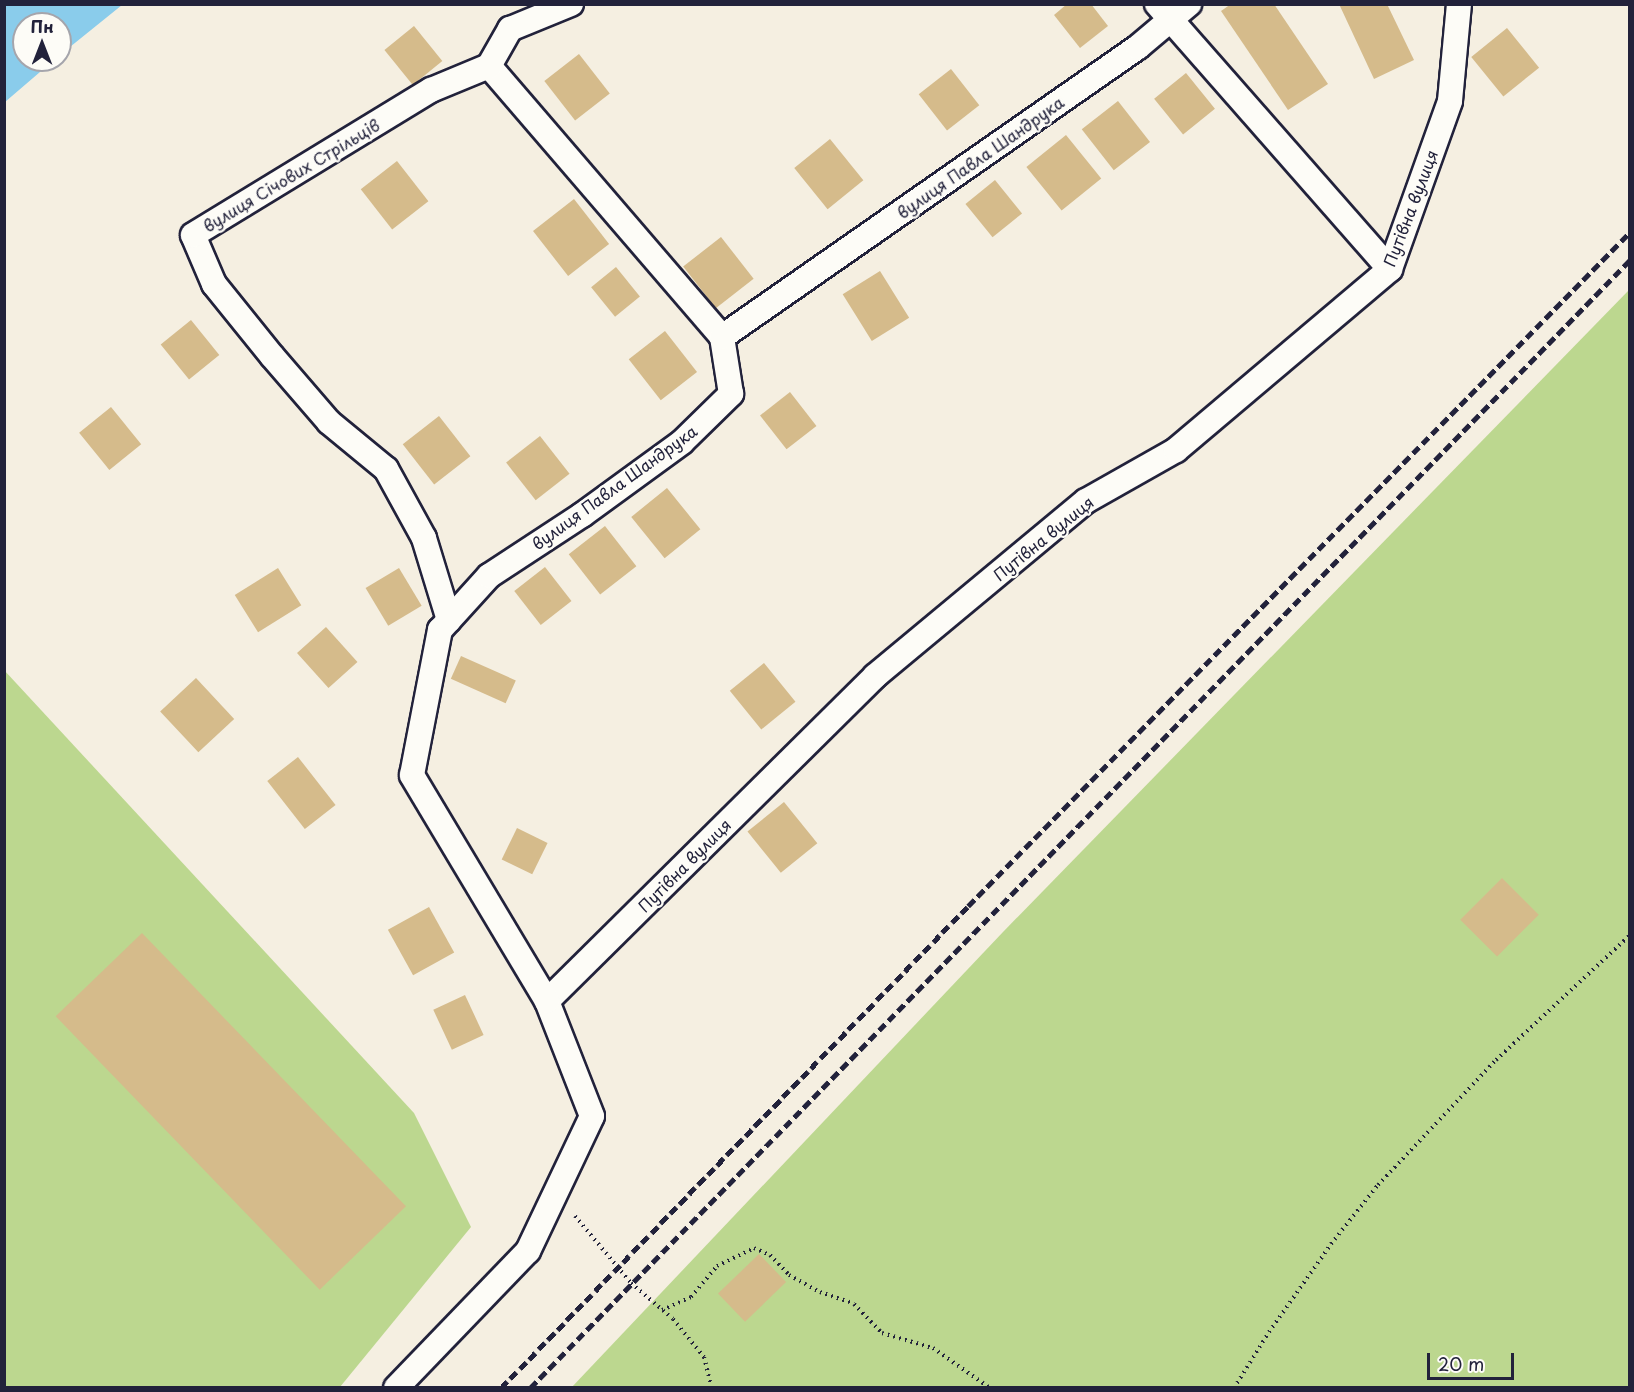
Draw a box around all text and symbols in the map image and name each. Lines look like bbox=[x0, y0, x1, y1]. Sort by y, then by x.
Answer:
north arrow bbox=[12, 12, 72, 72]
text: Пн bbox=[30, 14, 54, 38]
street label: вулиця Павла Шандрука bbox=[893, 92, 1067, 222]
street label: вулиця Січових Стрільців bbox=[199, 114, 383, 236]
street label: Путівна вулиця bbox=[1379, 147, 1441, 269]
street label: вулиця Павла Шандрука bbox=[528, 421, 700, 553]
street label: Путівна вулиця bbox=[989, 491, 1097, 585]
street label: Путівна вулиця bbox=[633, 814, 735, 916]
scale bar bbox=[1430, 1341, 1517, 1379]
text: 20 m bbox=[1438, 1350, 1484, 1377]

